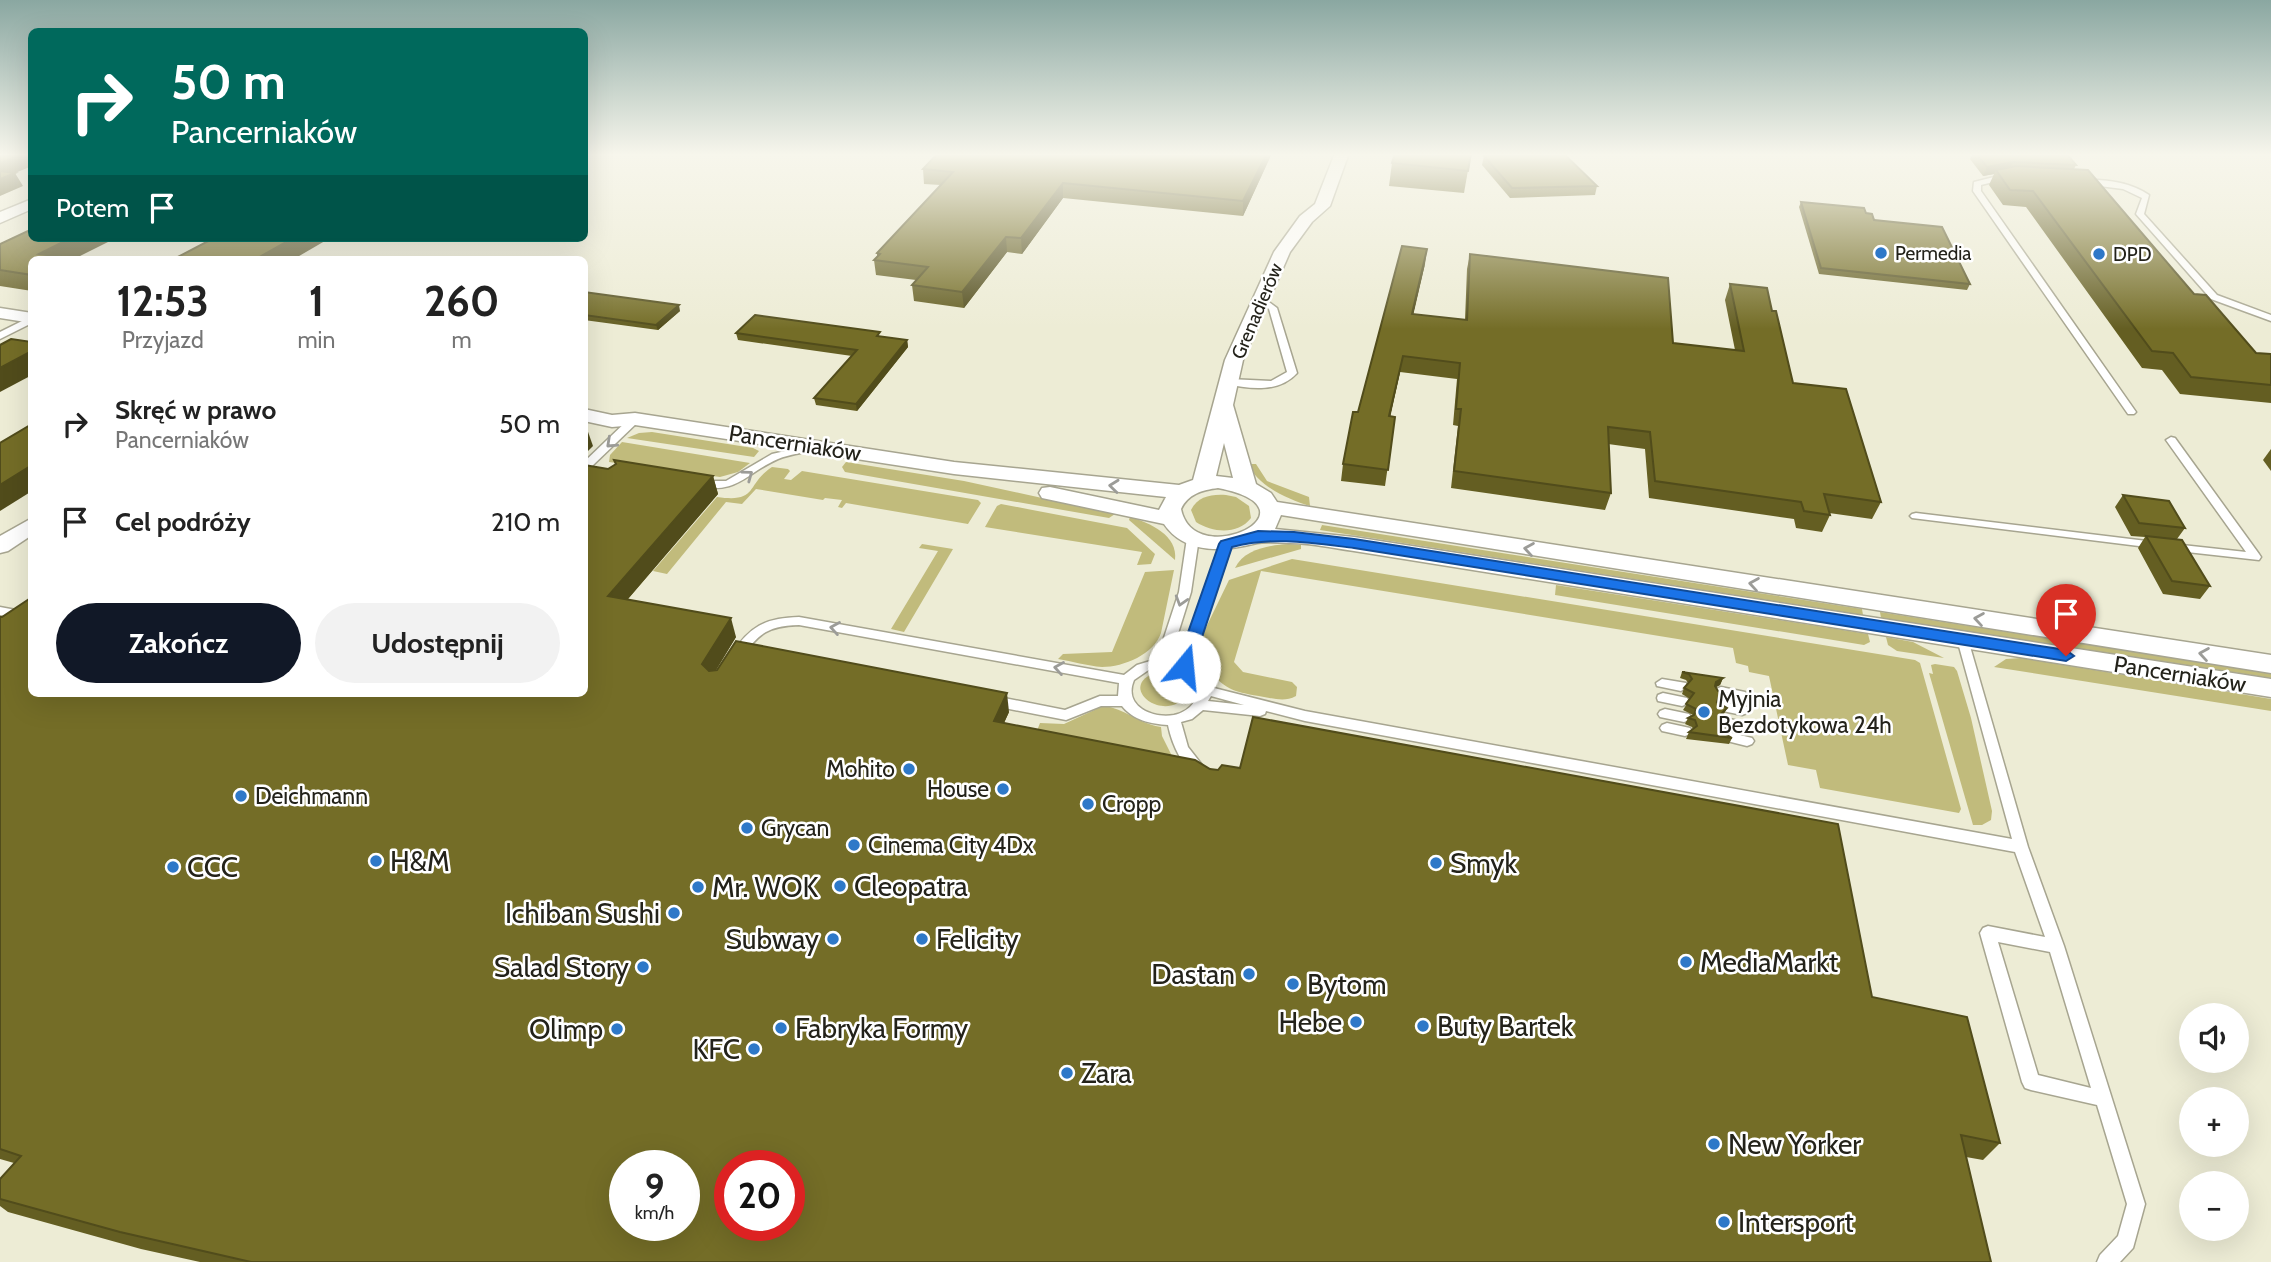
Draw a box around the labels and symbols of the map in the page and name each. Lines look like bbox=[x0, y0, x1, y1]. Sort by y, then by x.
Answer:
place label: Permedia bbox=[1895, 242, 1971, 265]
place label: DPD bbox=[2113, 243, 2152, 266]
marker: Permedia bbox=[1873, 245, 1889, 261]
marker: DPD bbox=[2091, 246, 2107, 262]
street label: Grenadierów bbox=[1226, 259, 1288, 362]
street label: Pancerniaków bbox=[727, 419, 864, 467]
one-way arrow bbox=[606, 434, 619, 447]
one-way arrow bbox=[740, 470, 752, 483]
one-way arrow bbox=[1108, 478, 1120, 493]
one-way arrow bbox=[1523, 542, 1535, 557]
one-way arrow bbox=[1748, 576, 1760, 591]
pin bbox=[2036, 584, 2096, 656]
one-way arrow bbox=[1175, 595, 1190, 607]
one-way arrow bbox=[1973, 611, 1985, 626]
one-way arrow bbox=[829, 621, 841, 636]
position arrow bbox=[1147, 630, 1221, 704]
one-way arrow bbox=[2198, 646, 2209, 661]
street label: Pancerniaków bbox=[2112, 650, 2249, 698]
one-way arrow bbox=[1053, 661, 1065, 676]
place label: Myjnia Bezdotykowa 24h bbox=[1718, 685, 1892, 739]
marker: Myjnia Bezdotykowa 24h bbox=[1696, 704, 1712, 720]
place label: Mohito bbox=[826, 755, 895, 783]
marker: Mohito bbox=[901, 761, 917, 777]
place label: House bbox=[927, 775, 989, 803]
marker: House bbox=[995, 781, 1011, 797]
place label: Deichmann bbox=[255, 782, 368, 810]
marker: Deichmann bbox=[233, 788, 249, 804]
place label: Cropp bbox=[1102, 790, 1161, 818]
marker: Cropp bbox=[1080, 796, 1096, 812]
place label: Grycan bbox=[761, 814, 829, 842]
marker: Grycan bbox=[739, 820, 755, 836]
place label: Cinema City 4Dx bbox=[868, 831, 1034, 859]
marker: Cinema City 4Dx bbox=[846, 837, 862, 853]
place label: H&M bbox=[390, 844, 450, 878]
place label: Smyk bbox=[1450, 846, 1517, 880]
place label: CCC bbox=[187, 850, 238, 884]
marker: H&M bbox=[368, 853, 384, 869]
marker: Smyk bbox=[1428, 855, 1444, 871]
marker: CCC bbox=[165, 859, 181, 875]
place label: Cleopatra bbox=[854, 869, 968, 903]
place label: Mr. WOK bbox=[712, 870, 818, 904]
marker: Cleopatra bbox=[832, 878, 848, 894]
marker: Mr. WOK bbox=[690, 879, 706, 895]
place label: Ichiban Sushi bbox=[505, 896, 660, 930]
marker: Ichiban Sushi bbox=[666, 905, 682, 921]
place label: Subway bbox=[726, 922, 819, 956]
place label: Felicity bbox=[936, 922, 1019, 956]
marker: Subway bbox=[825, 931, 841, 947]
marker: Felicity bbox=[914, 931, 930, 947]
place label: MediaMarkt bbox=[1700, 945, 1838, 979]
place label: Salad Story bbox=[494, 950, 629, 984]
marker: MediaMarkt bbox=[1678, 954, 1694, 970]
place label: Dastan bbox=[1151, 957, 1235, 991]
marker: Salad Story bbox=[635, 959, 651, 975]
marker: Dastan bbox=[1241, 966, 1257, 982]
place label: Bytom bbox=[1307, 967, 1387, 1001]
marker: Bytom bbox=[1285, 976, 1301, 992]
place label: Hebe bbox=[1278, 1005, 1342, 1039]
place label: Buty Bartek bbox=[1437, 1009, 1574, 1043]
place label: Fabryka Formy bbox=[795, 1011, 968, 1045]
place label: Olimp bbox=[529, 1012, 603, 1046]
marker: Hebe bbox=[1348, 1014, 1364, 1030]
marker: Buty Bartek bbox=[1415, 1018, 1431, 1034]
marker: Fabryka Formy bbox=[773, 1020, 789, 1036]
marker: Olimp bbox=[609, 1021, 625, 1037]
place label: KFC bbox=[692, 1032, 740, 1066]
marker: KFC bbox=[746, 1041, 762, 1057]
place label: Zara bbox=[1081, 1056, 1132, 1090]
marker: Zara bbox=[1059, 1065, 1075, 1081]
place label: New Yorker bbox=[1728, 1127, 1861, 1161]
marker: New Yorker bbox=[1706, 1136, 1722, 1152]
speed limit sign: 20 bbox=[714, 1150, 805, 1241]
place label: Intersport bbox=[1738, 1205, 1854, 1239]
marker: Intersport bbox=[1716, 1214, 1732, 1230]

